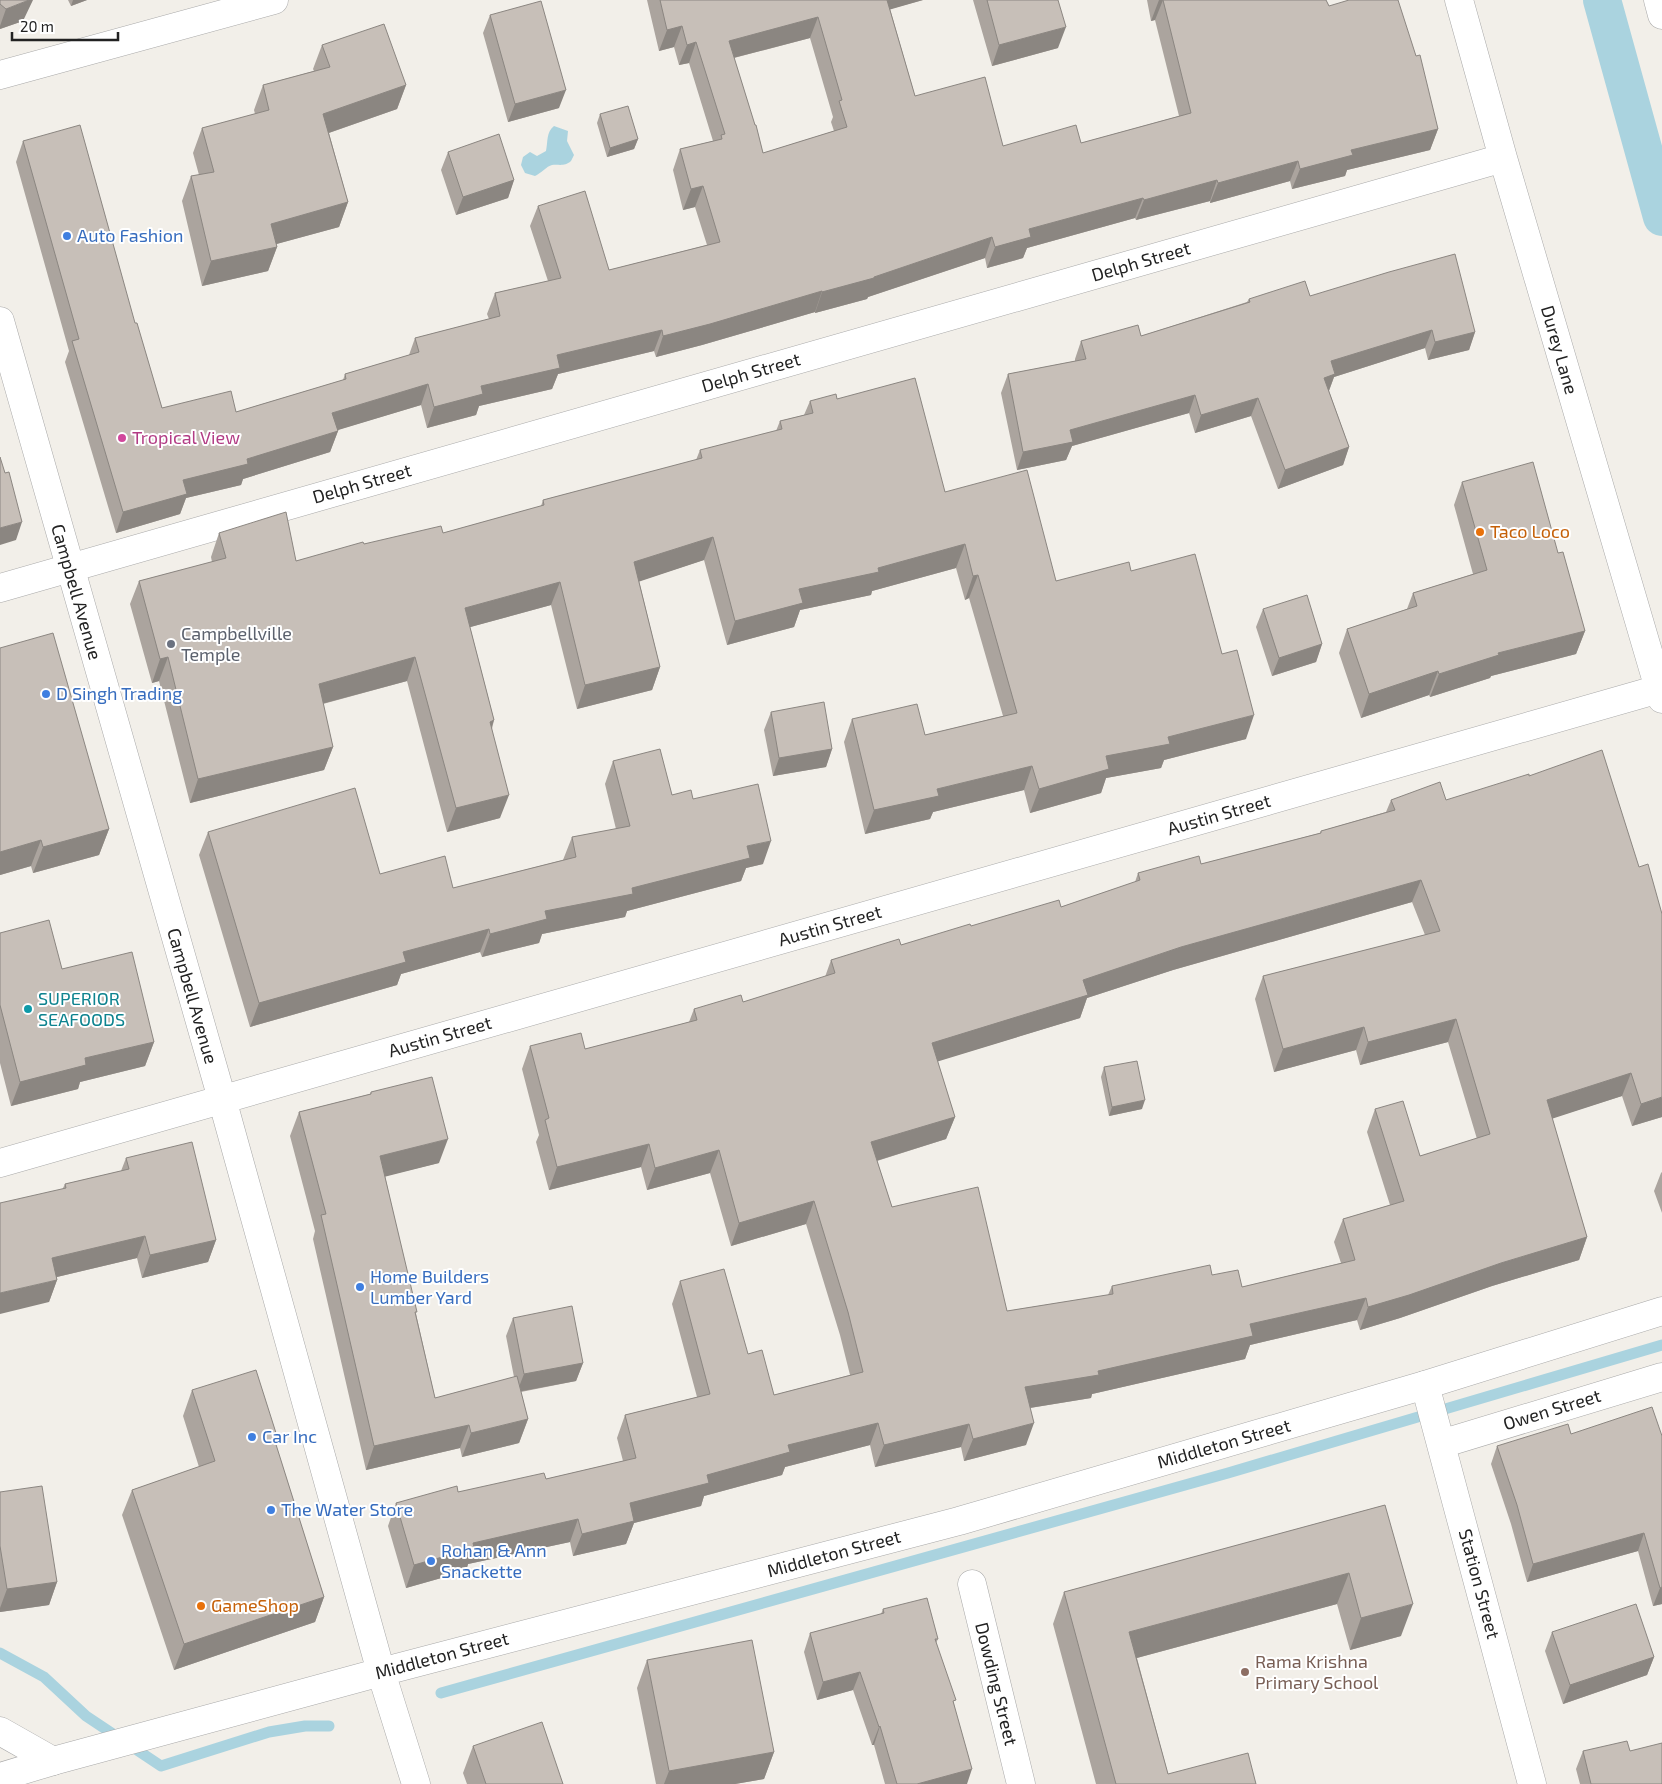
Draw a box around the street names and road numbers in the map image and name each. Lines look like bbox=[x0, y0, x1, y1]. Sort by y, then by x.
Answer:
street label: Delph Street bbox=[1089, 236, 1193, 286]
street label: Durey Lane bbox=[1537, 303, 1583, 397]
street label: Delph Street bbox=[699, 347, 803, 397]
street label: Delph Street bbox=[310, 458, 414, 508]
street label: Campbell Avenue bbox=[47, 521, 107, 662]
street label: Austin Street bbox=[1165, 789, 1273, 839]
street label: Austin Street bbox=[776, 900, 884, 950]
street label: Campbell Avenue bbox=[163, 925, 223, 1066]
street label: Austin Street bbox=[386, 1011, 494, 1061]
street label: Owen Street bbox=[1500, 1384, 1603, 1434]
street label: Middleton Street bbox=[1155, 1413, 1293, 1473]
street label: Middleton Street bbox=[765, 1525, 903, 1581]
street label: Station Street bbox=[1455, 1526, 1505, 1641]
street label: Dowding Street bbox=[971, 1620, 1023, 1748]
street label: Middleton Street bbox=[373, 1627, 511, 1683]

